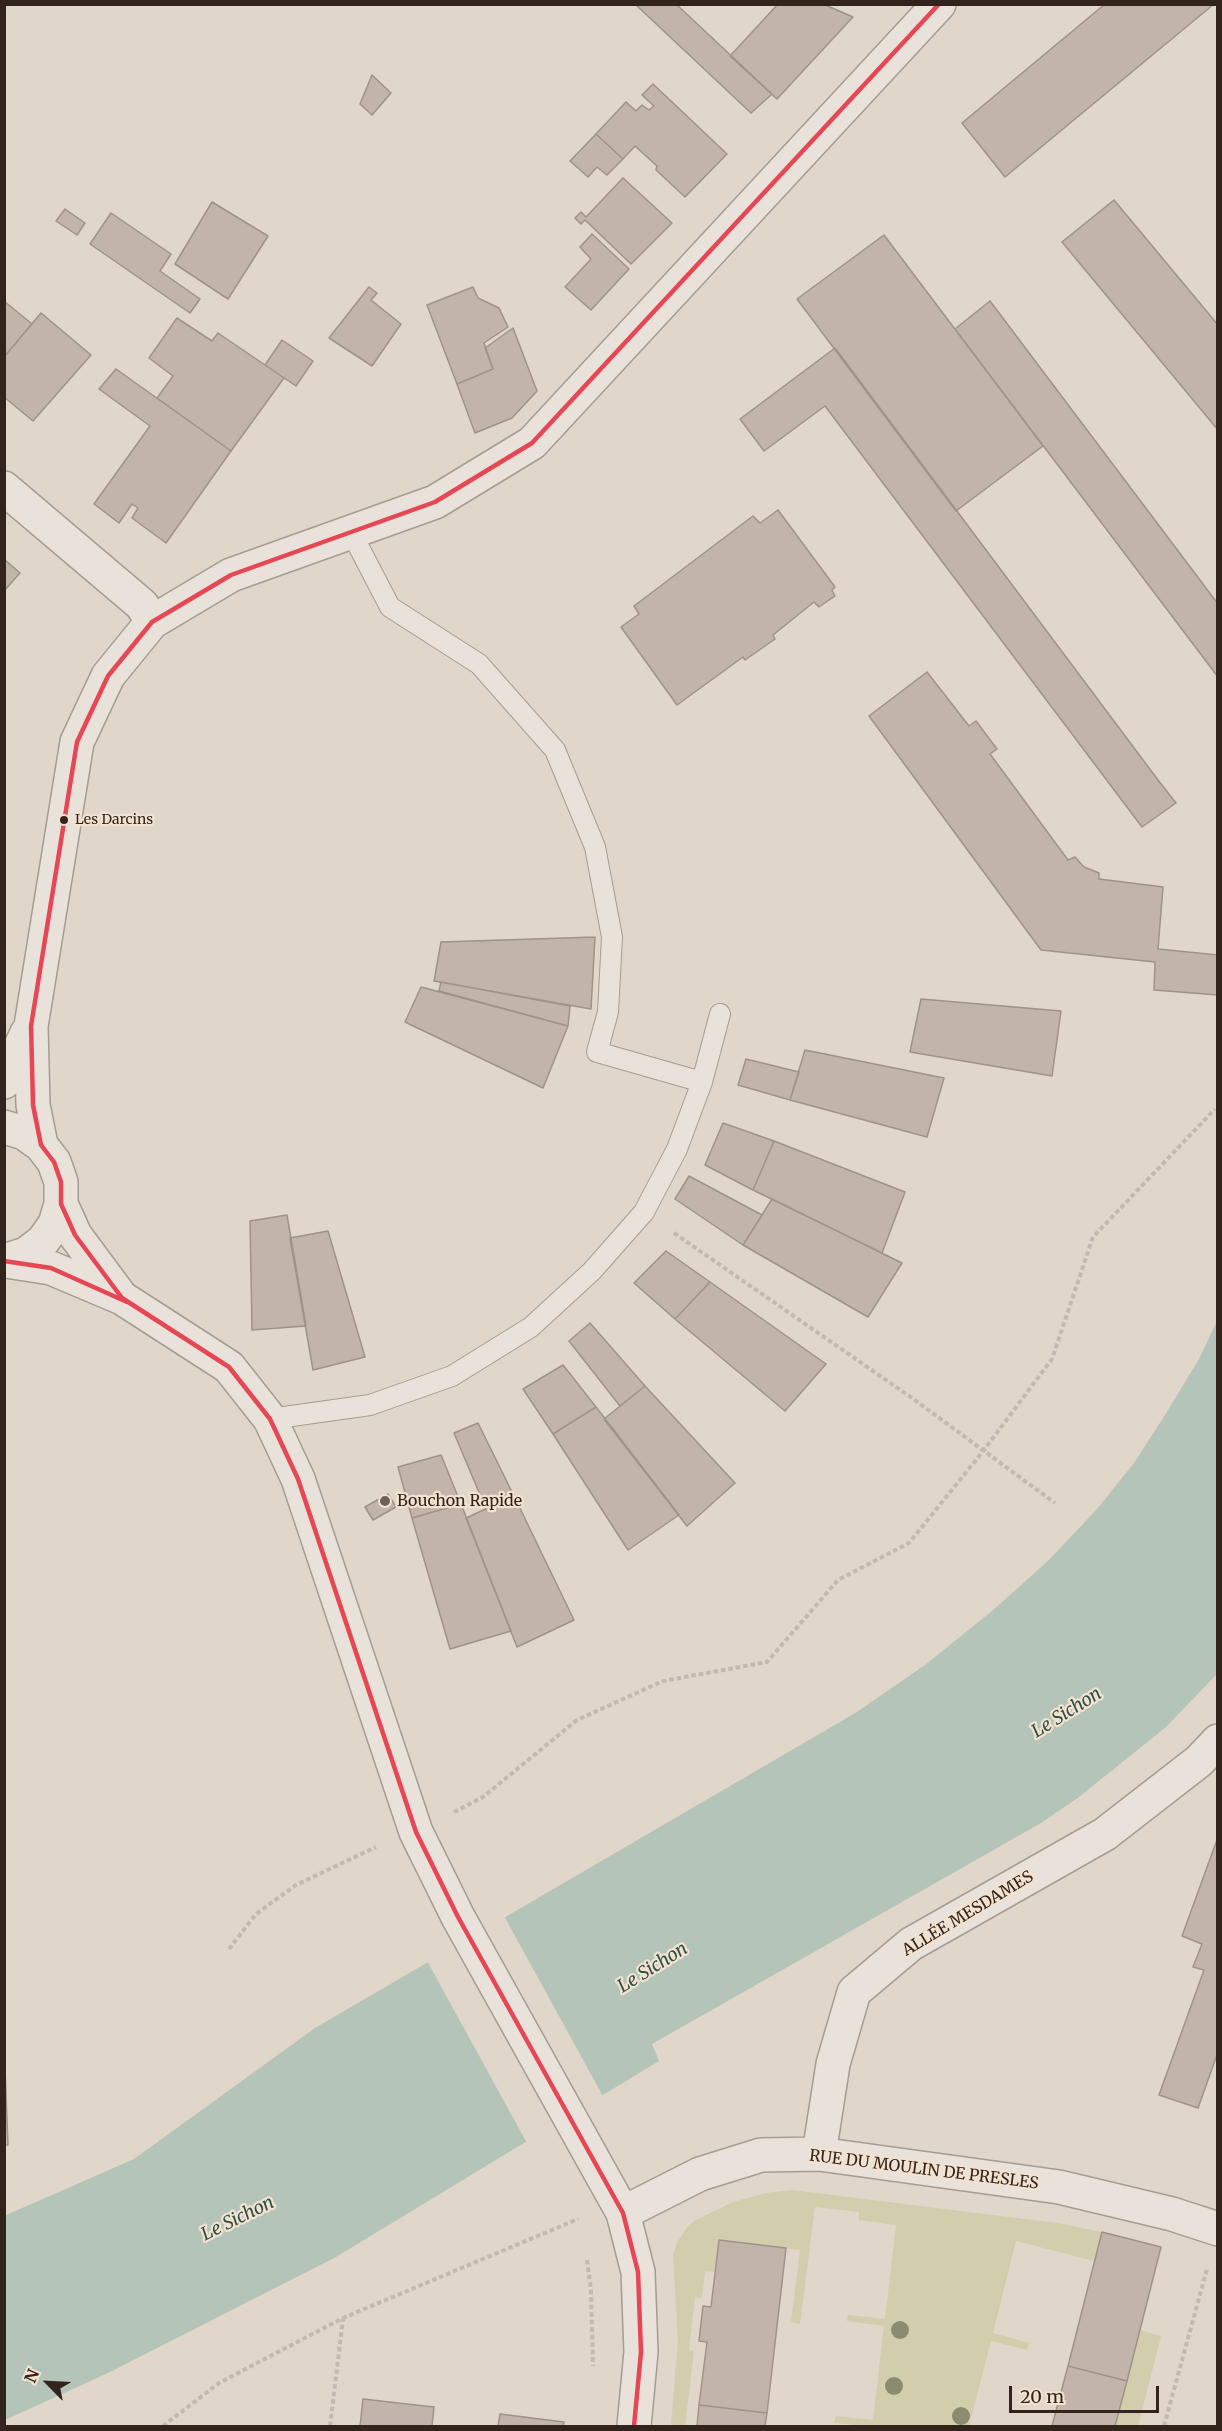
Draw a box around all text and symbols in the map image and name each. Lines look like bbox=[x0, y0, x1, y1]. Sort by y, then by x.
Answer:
place label: Les Darcins bbox=[75, 812, 153, 828]
marker: Les Darcins bbox=[58, 814, 70, 826]
place label: Bouchon Rapide bbox=[397, 1491, 522, 1511]
marker: Bouchon Rapide bbox=[378, 1494, 392, 1508]
water label: Le Sichon bbox=[1028, 1683, 1106, 1743]
street label: ALLÉE MESDAMES bbox=[899, 1867, 1037, 1961]
water label: Le Sichon bbox=[614, 1938, 692, 1998]
street label: RUE DU MOULIN DE PRESLES bbox=[808, 2146, 1040, 2194]
water label: Le Sichon bbox=[198, 2192, 278, 2246]
north arrow bbox=[18, 2353, 78, 2413]
text: N bbox=[20, 2366, 43, 2386]
scale bar bbox=[1012, 2374, 1162, 2412]
text: 20 m bbox=[1020, 2385, 1064, 2408]

